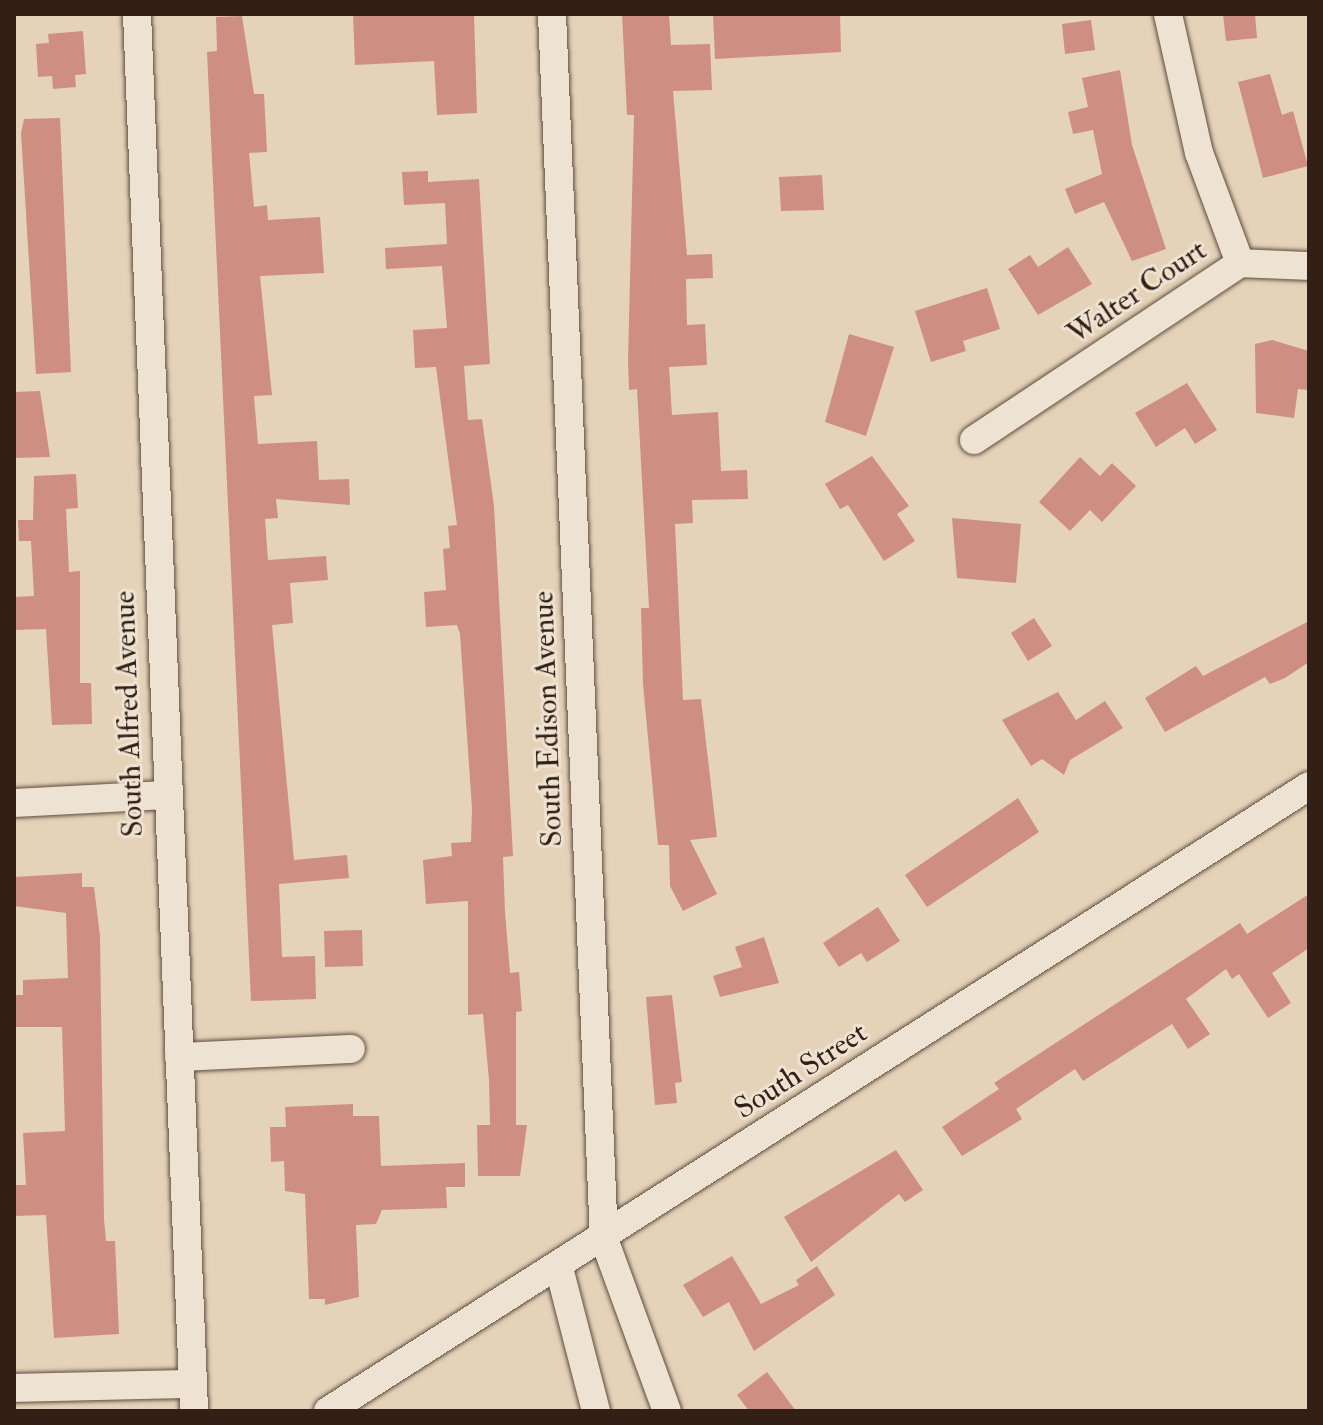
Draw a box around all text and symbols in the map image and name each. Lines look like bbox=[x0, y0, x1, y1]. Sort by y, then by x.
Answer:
street label: Walter Court bbox=[1060, 232, 1214, 352]
street label: South Alfred Avenue bbox=[107, 590, 151, 838]
street label: South Edison Avenue bbox=[526, 590, 570, 848]
street label: South Street bbox=[728, 1015, 874, 1127]

